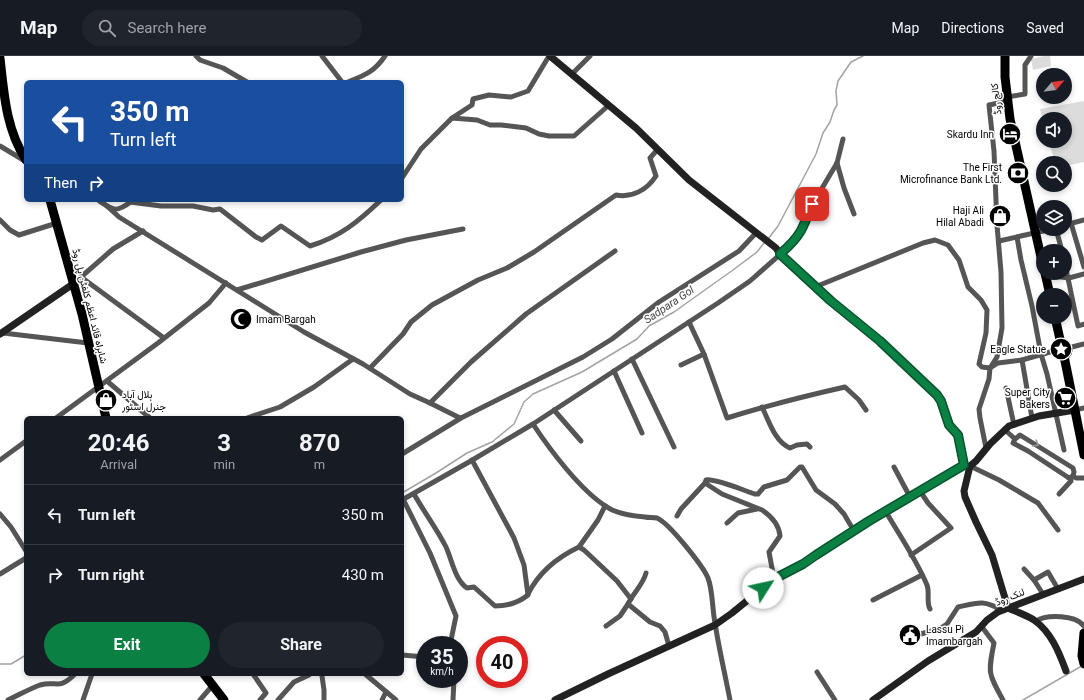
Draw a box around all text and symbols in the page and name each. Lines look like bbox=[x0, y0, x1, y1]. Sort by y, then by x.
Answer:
search box bbox=[82, 10, 362, 46]
text: Map bbox=[20, 16, 58, 39]
icon: search bbox=[96, 17, 118, 39]
text: Search here bbox=[128, 19, 206, 37]
text: Map bbox=[892, 20, 919, 36]
text: Directions bbox=[941, 20, 1004, 36]
text: Saved bbox=[1026, 20, 1064, 36]
north arrow bbox=[1036, 68, 1072, 104]
map controls bbox=[1036, 68, 1072, 324]
street label: کالج روڈ bbox=[989, 82, 1004, 115]
text: 350 m bbox=[110, 95, 189, 128]
icon: left bbox=[44, 96, 96, 148]
button: sound bbox=[1036, 112, 1072, 148]
hotel icon: Skardu Inn bbox=[997, 121, 1023, 147]
text: Turn left bbox=[110, 129, 176, 150]
place label: Skardu Inn bbox=[947, 129, 994, 140]
button: search bbox=[1036, 156, 1072, 192]
bank icon: The First Microfinance Bank Ltd. bbox=[1005, 160, 1031, 186]
place label: The First Microfinance Bank Ltd. bbox=[900, 162, 1002, 185]
icon: right bbox=[85, 172, 107, 194]
text: Then bbox=[44, 174, 77, 192]
pin bbox=[795, 187, 829, 221]
icon: arrive bbox=[801, 193, 823, 215]
button: layers bbox=[1036, 200, 1072, 236]
shop icon: Haji Ali Hilal Abadi bbox=[987, 203, 1013, 229]
place label: Haji Ali Hilal Abadi bbox=[936, 205, 984, 228]
button: + bbox=[1036, 244, 1072, 280]
street label: شاہراہ قائد اعظم کلفٹن پل روڈ bbox=[68, 247, 110, 365]
water label: Sadpara Gol bbox=[641, 283, 697, 327]
button: − bbox=[1036, 288, 1072, 324]
mosque icon: Imam Bargah bbox=[228, 306, 254, 332]
place label: Imam Bargah bbox=[256, 314, 316, 325]
place icon: Eagle Statue bbox=[1048, 336, 1074, 362]
place label: Eagle Statue bbox=[990, 344, 1046, 355]
supermarket icon: Super City Bakers bbox=[1052, 385, 1078, 411]
shop icon: ہلال آباد جنرل اسٹور bbox=[93, 387, 119, 413]
place label: Super City Bakers bbox=[1005, 387, 1050, 410]
place label: ہلال آباد جنرل اسٹور bbox=[121, 389, 166, 413]
text: 20:46 bbox=[88, 429, 150, 457]
text: 3 bbox=[217, 429, 231, 457]
text: 870 bbox=[299, 429, 340, 457]
one-way arrow bbox=[1032, 440, 1039, 447]
text: Arrival bbox=[100, 457, 137, 472]
text: min bbox=[213, 457, 235, 472]
text: m bbox=[314, 457, 325, 472]
icon: left bbox=[44, 504, 66, 526]
text: Turn left bbox=[78, 506, 135, 524]
text: 350 m bbox=[342, 506, 384, 524]
icon: right bbox=[44, 564, 66, 586]
text: Turn right bbox=[78, 566, 144, 584]
text: 430 m bbox=[342, 566, 384, 584]
position arrow bbox=[742, 567, 784, 609]
street label: لنک روڈ bbox=[994, 586, 1027, 609]
button: Exit bbox=[44, 622, 210, 668]
button: Share bbox=[218, 622, 384, 668]
public building icon: Lassu Pi Imambargah bbox=[897, 622, 923, 648]
place label: Lassu Pi Imambargah bbox=[926, 624, 983, 647]
speed limit sign: 40 bbox=[476, 636, 528, 688]
text: 35 bbox=[431, 645, 453, 669]
text: km/h bbox=[430, 666, 454, 677]

